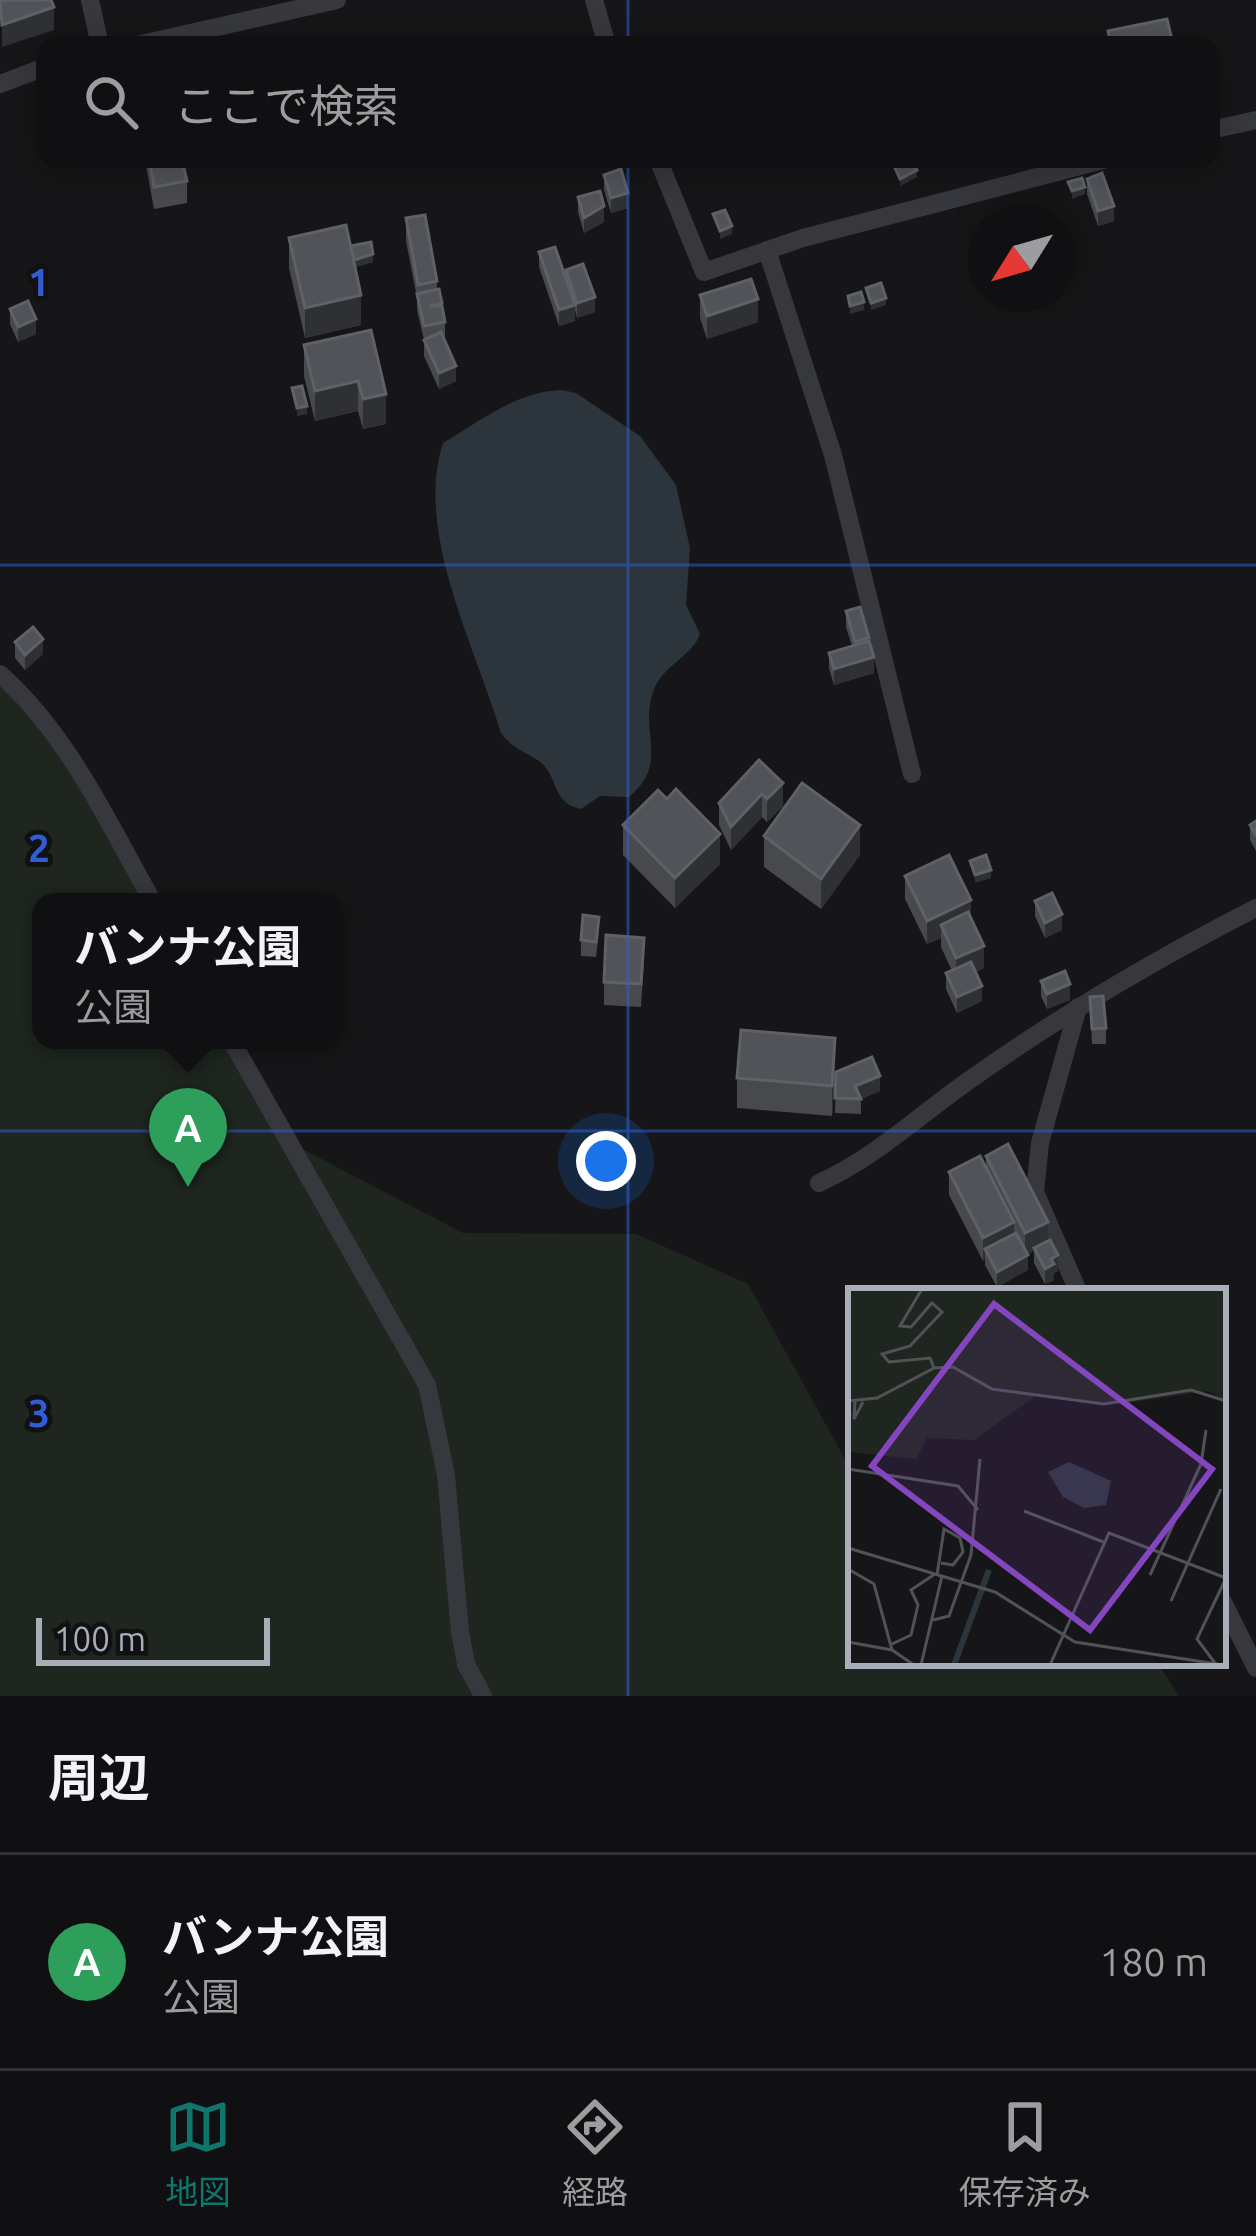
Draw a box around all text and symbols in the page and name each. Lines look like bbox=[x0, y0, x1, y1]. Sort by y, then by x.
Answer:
search box bbox=[36, 36, 1220, 168]
icon: search bbox=[78, 69, 144, 135]
text: ここで検索 bbox=[174, 80, 399, 131]
north arrow bbox=[968, 204, 1076, 312]
text: 1 bbox=[28, 260, 50, 303]
text: 2 bbox=[28, 826, 50, 869]
popup bbox=[32, 893, 344, 1049]
text: バンナ公園 bbox=[74, 921, 302, 972]
text: 公園 bbox=[74, 985, 152, 1028]
pin: A bbox=[149, 1088, 227, 1187]
your location bbox=[576, 1131, 636, 1191]
inset map bbox=[848, 1288, 1226, 1666]
text: 3 bbox=[28, 1391, 50, 1434]
scale bar bbox=[36, 1612, 270, 1665]
text: 100 m bbox=[54, 1620, 146, 1657]
text: 周辺 bbox=[48, 1748, 150, 1806]
text: バンナ公園 bbox=[162, 1911, 389, 1962]
text: A bbox=[73, 1940, 101, 1983]
text: 180 m bbox=[1099, 1940, 1208, 1983]
text: 公園 bbox=[162, 1975, 240, 2018]
tab: 地図 bbox=[165, 2094, 231, 2214]
tab: 経路 bbox=[562, 2094, 628, 2214]
tab: 保存済み bbox=[959, 2094, 1091, 2214]

